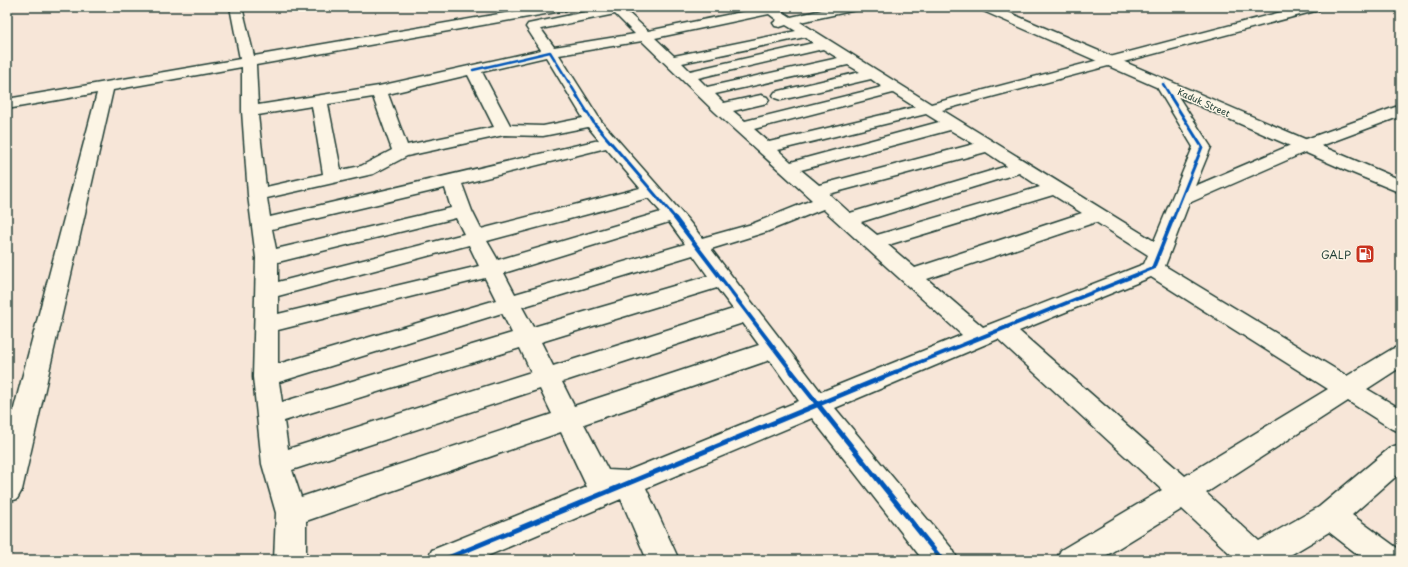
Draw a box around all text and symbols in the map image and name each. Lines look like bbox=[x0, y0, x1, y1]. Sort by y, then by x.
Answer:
street label: Kaduk Street bbox=[1175, 84, 1233, 120]
fuel station icon: GALP bbox=[1354, 243, 1376, 265]
place label: GALP bbox=[1321, 246, 1351, 263]

